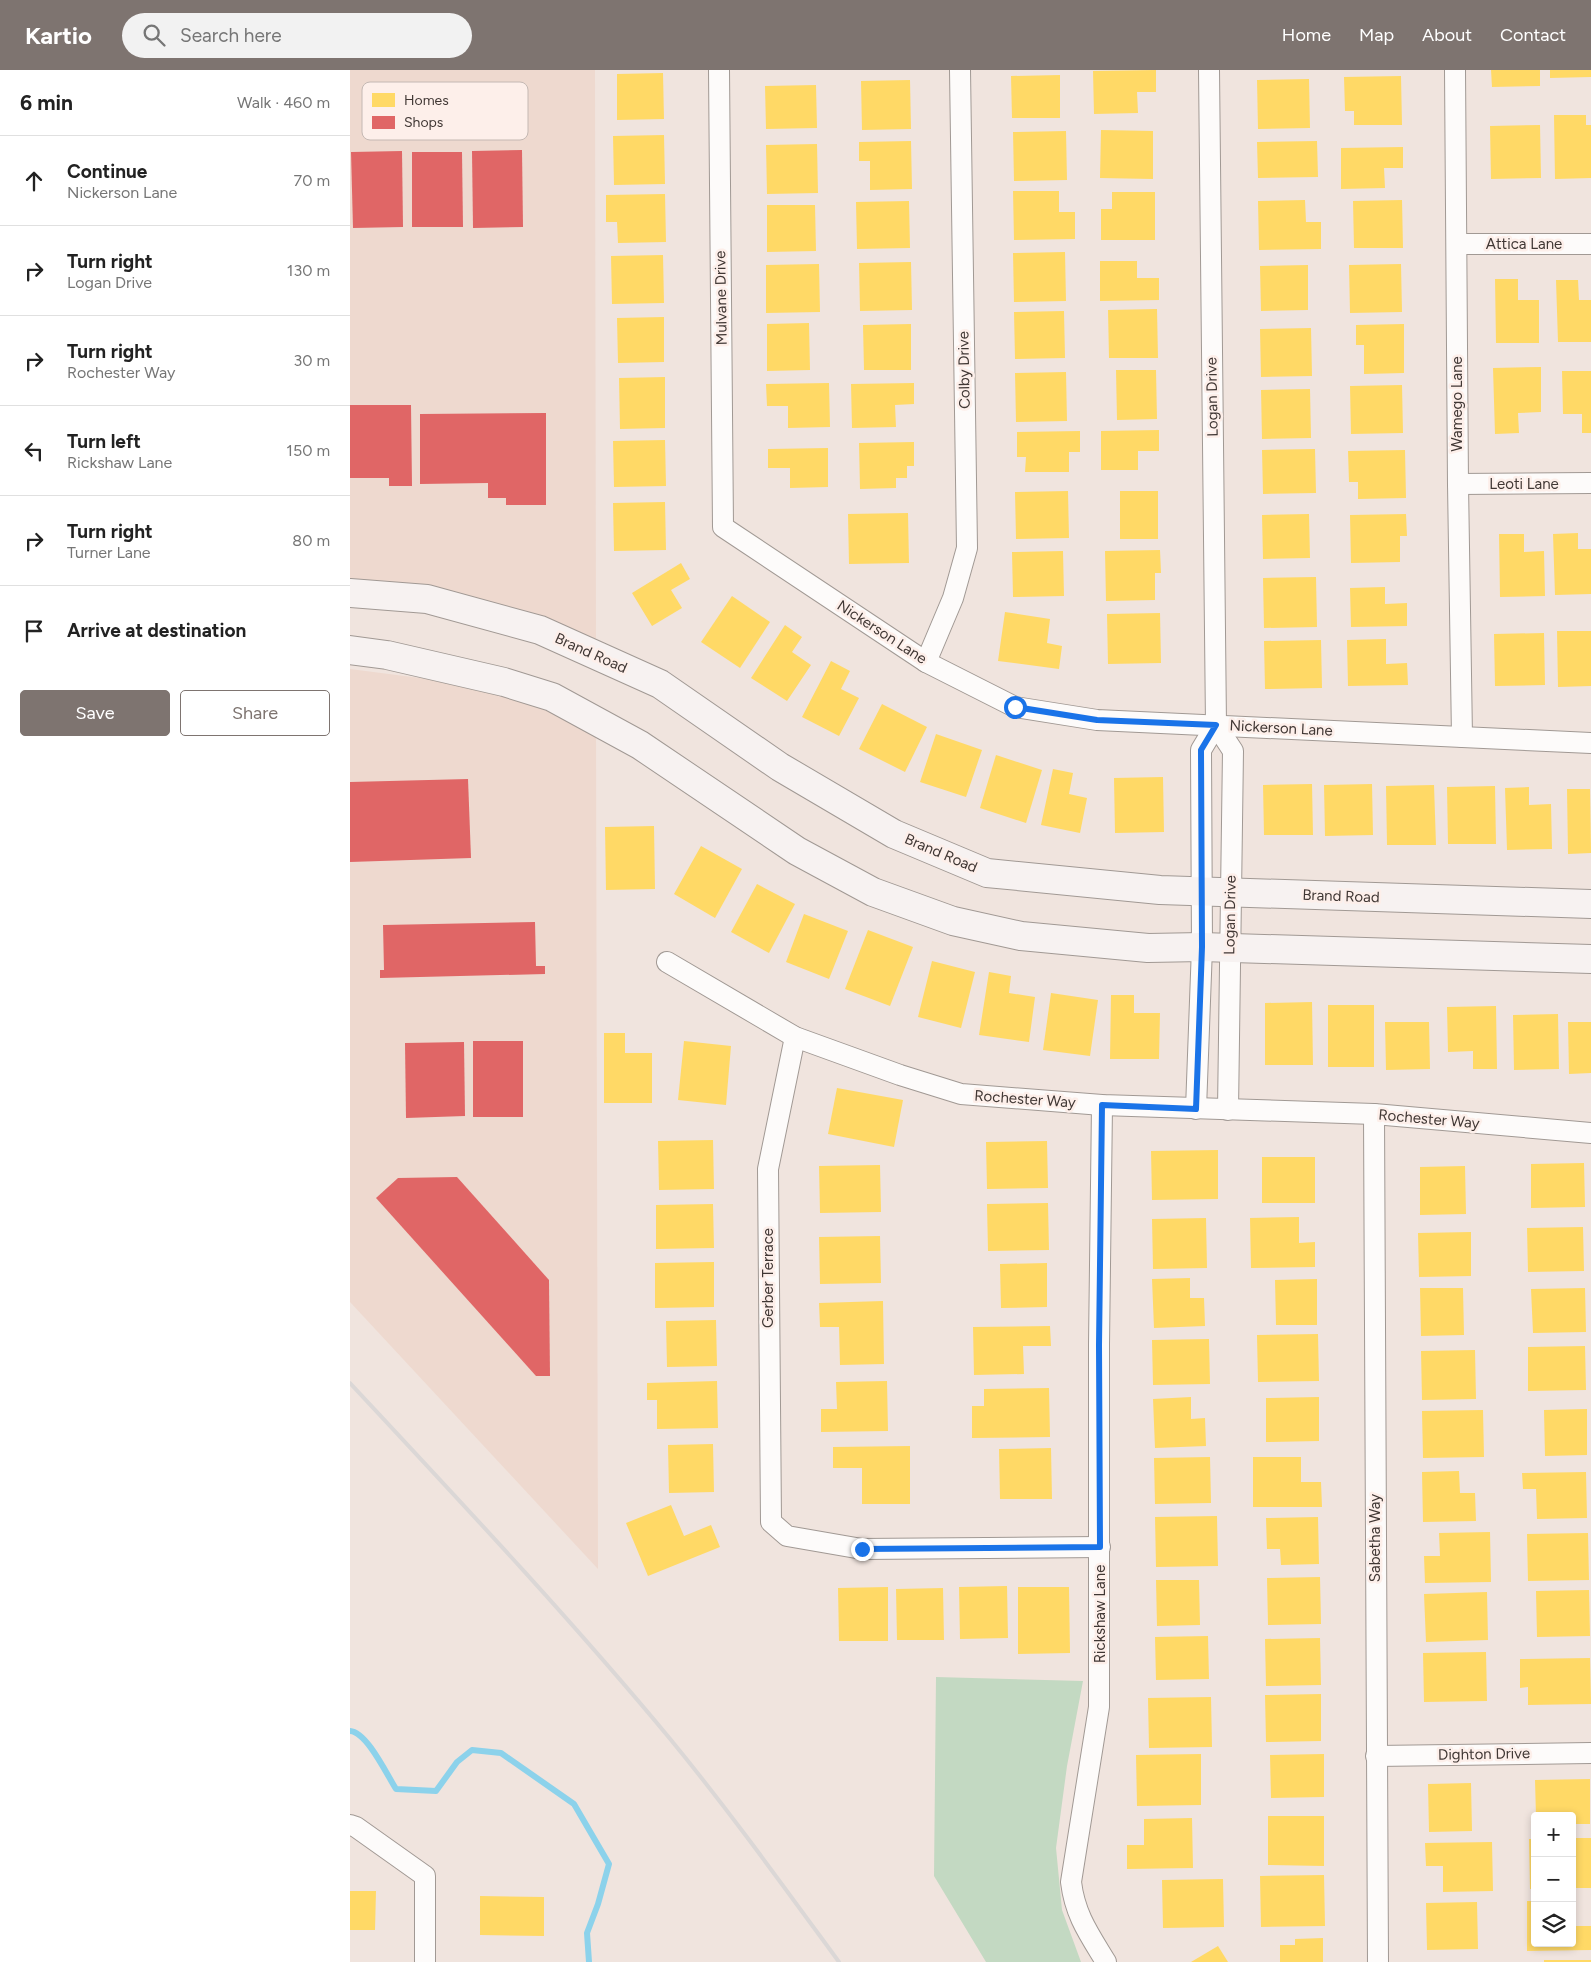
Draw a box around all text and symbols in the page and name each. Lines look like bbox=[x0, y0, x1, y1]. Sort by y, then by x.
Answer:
search box bbox=[122, 13, 472, 58]
text: Kartio bbox=[25, 21, 92, 50]
icon: search bbox=[140, 21, 168, 49]
text: Search here bbox=[180, 24, 282, 47]
text: Home bbox=[1282, 24, 1331, 46]
text: Map bbox=[1359, 24, 1394, 46]
text: About bbox=[1422, 24, 1472, 46]
text: Contact bbox=[1500, 24, 1566, 46]
legend bbox=[362, 82, 528, 140]
text: 6 min bbox=[20, 90, 73, 115]
text: Homes bbox=[404, 92, 449, 109]
text: Walk · 460 m bbox=[237, 93, 330, 112]
text: Shops bbox=[404, 114, 443, 131]
text: Continue bbox=[67, 160, 147, 183]
icon: ahead bbox=[20, 167, 48, 195]
text: 70 m bbox=[294, 171, 330, 190]
text: Nickerson Lane bbox=[67, 183, 177, 202]
street label: Attica Lane bbox=[1486, 235, 1562, 253]
text: Turn right bbox=[67, 250, 153, 273]
street label: Mulvane Drive bbox=[711, 251, 731, 345]
icon: right bbox=[20, 257, 48, 285]
text: 130 m bbox=[287, 261, 330, 280]
text: Logan Drive bbox=[67, 273, 152, 292]
street label: Colby Drive bbox=[954, 331, 974, 409]
text: Turn right bbox=[67, 340, 153, 363]
icon: right bbox=[20, 347, 48, 375]
text: 30 m bbox=[293, 351, 330, 370]
street label: Wamego Lane bbox=[1448, 356, 1466, 452]
street label: Logan Drive bbox=[1202, 357, 1222, 437]
text: Rochester Way bbox=[67, 363, 175, 382]
text: Turn left bbox=[67, 430, 141, 453]
icon: left bbox=[20, 437, 48, 465]
text: 150 m bbox=[286, 441, 330, 460]
text: Rickshaw Lane bbox=[67, 453, 172, 472]
street label: Leoti Lane bbox=[1489, 475, 1559, 493]
text: Turn right bbox=[67, 520, 153, 543]
icon: right bbox=[20, 527, 48, 555]
text: 80 m bbox=[292, 531, 330, 550]
text: Turner Lane bbox=[67, 543, 151, 562]
street label: Nickerson Lane bbox=[834, 596, 930, 668]
icon: arrive bbox=[20, 617, 48, 645]
text: Arrive at destination bbox=[67, 619, 246, 642]
street label: Brand Road bbox=[552, 629, 630, 677]
button: Save bbox=[20, 690, 170, 736]
button: Share bbox=[180, 690, 330, 736]
route start bbox=[1004, 696, 1027, 719]
street label: Nickerson Lane bbox=[1229, 716, 1333, 740]
street label: Brand Road bbox=[902, 830, 980, 876]
street label: Logan Drive bbox=[1220, 875, 1240, 955]
street label: Brand Road bbox=[1302, 886, 1380, 906]
street label: Rochester Way bbox=[974, 1086, 1076, 1112]
street label: Rochester Way bbox=[1378, 1106, 1480, 1132]
street label: Gerber Terrace bbox=[759, 1228, 777, 1328]
street label: Sabetha Way bbox=[1366, 1494, 1384, 1582]
route end bbox=[851, 1538, 874, 1561]
street label: Rickshaw Lane bbox=[1091, 1565, 1109, 1663]
street label: Dighton Drive bbox=[1438, 1744, 1530, 1764]
map controls bbox=[1531, 1812, 1576, 1947]
button: + bbox=[1531, 1812, 1576, 1857]
button: − bbox=[1531, 1857, 1576, 1902]
button: layers bbox=[1531, 1902, 1576, 1947]

